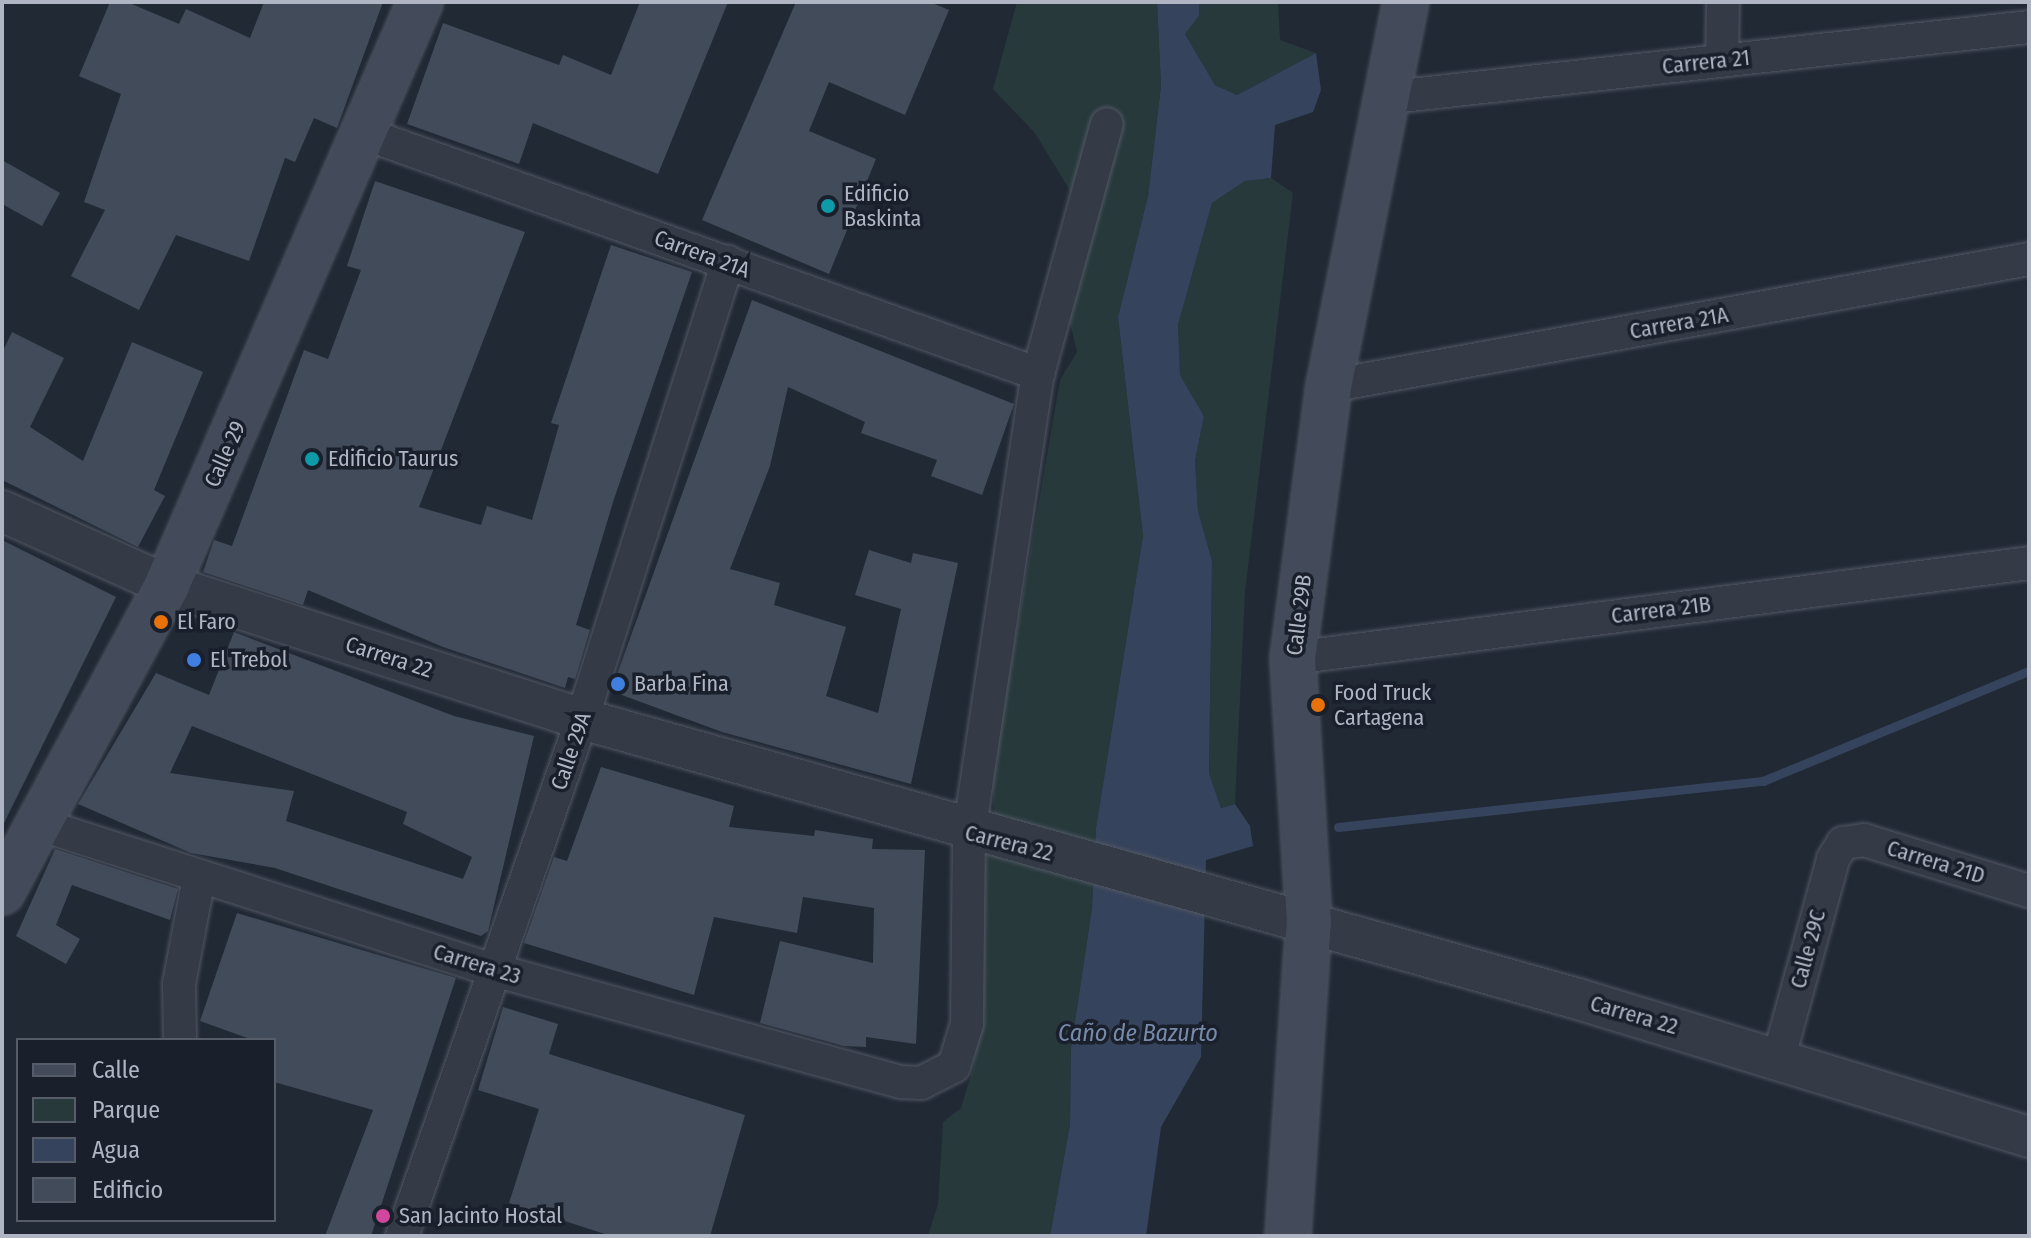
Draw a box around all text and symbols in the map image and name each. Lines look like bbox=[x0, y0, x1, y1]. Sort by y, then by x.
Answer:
street label: Carrera 21 bbox=[1661, 44, 1751, 80]
place label: Edificio Baskinta bbox=[844, 180, 921, 232]
marker: Edificio Baskinta bbox=[819, 197, 837, 215]
street label: Carrera 21A bbox=[651, 225, 753, 283]
street label: Carrera 21A bbox=[1628, 301, 1730, 345]
street label: Calle 29 bbox=[199, 417, 251, 491]
place label: Edificio Taurus bbox=[328, 446, 458, 472]
marker: Edificio Taurus bbox=[303, 450, 321, 468]
street label: Calle 29B bbox=[1281, 573, 1317, 657]
street label: Carrera 21B bbox=[1610, 591, 1712, 629]
place label: El Faro bbox=[177, 609, 236, 635]
marker: El Faro bbox=[152, 613, 170, 631]
street label: Carrera 22 bbox=[342, 631, 436, 683]
place label: El Trebol bbox=[210, 647, 288, 673]
marker: El Trebol bbox=[185, 651, 203, 669]
place label: Barba Fina bbox=[634, 671, 729, 697]
marker: Barba Fina bbox=[609, 675, 627, 693]
place label: Food Truck Cartagena bbox=[1334, 679, 1431, 730]
marker: Food Truck Cartagena bbox=[1309, 696, 1327, 714]
street label: Calle 29A bbox=[545, 709, 597, 793]
street label: Carrera 22 bbox=[962, 819, 1056, 867]
street label: Carrera 21D bbox=[1884, 835, 1988, 889]
street label: Calle 29C bbox=[1785, 907, 1831, 991]
street label: Carrera 23 bbox=[430, 938, 524, 990]
street label: Carrera 22 bbox=[1587, 990, 1681, 1040]
water label: Caño de Bazurto bbox=[1058, 1020, 1218, 1048]
legend bbox=[16, 1038, 276, 1222]
text: Calle bbox=[92, 1056, 140, 1084]
text: Parque bbox=[92, 1096, 160, 1124]
text: Agua bbox=[92, 1136, 140, 1164]
text: Edificio bbox=[92, 1176, 163, 1204]
place label: San Jacinto Hostal bbox=[399, 1203, 562, 1229]
marker: San Jacinto Hostal bbox=[374, 1207, 392, 1225]

